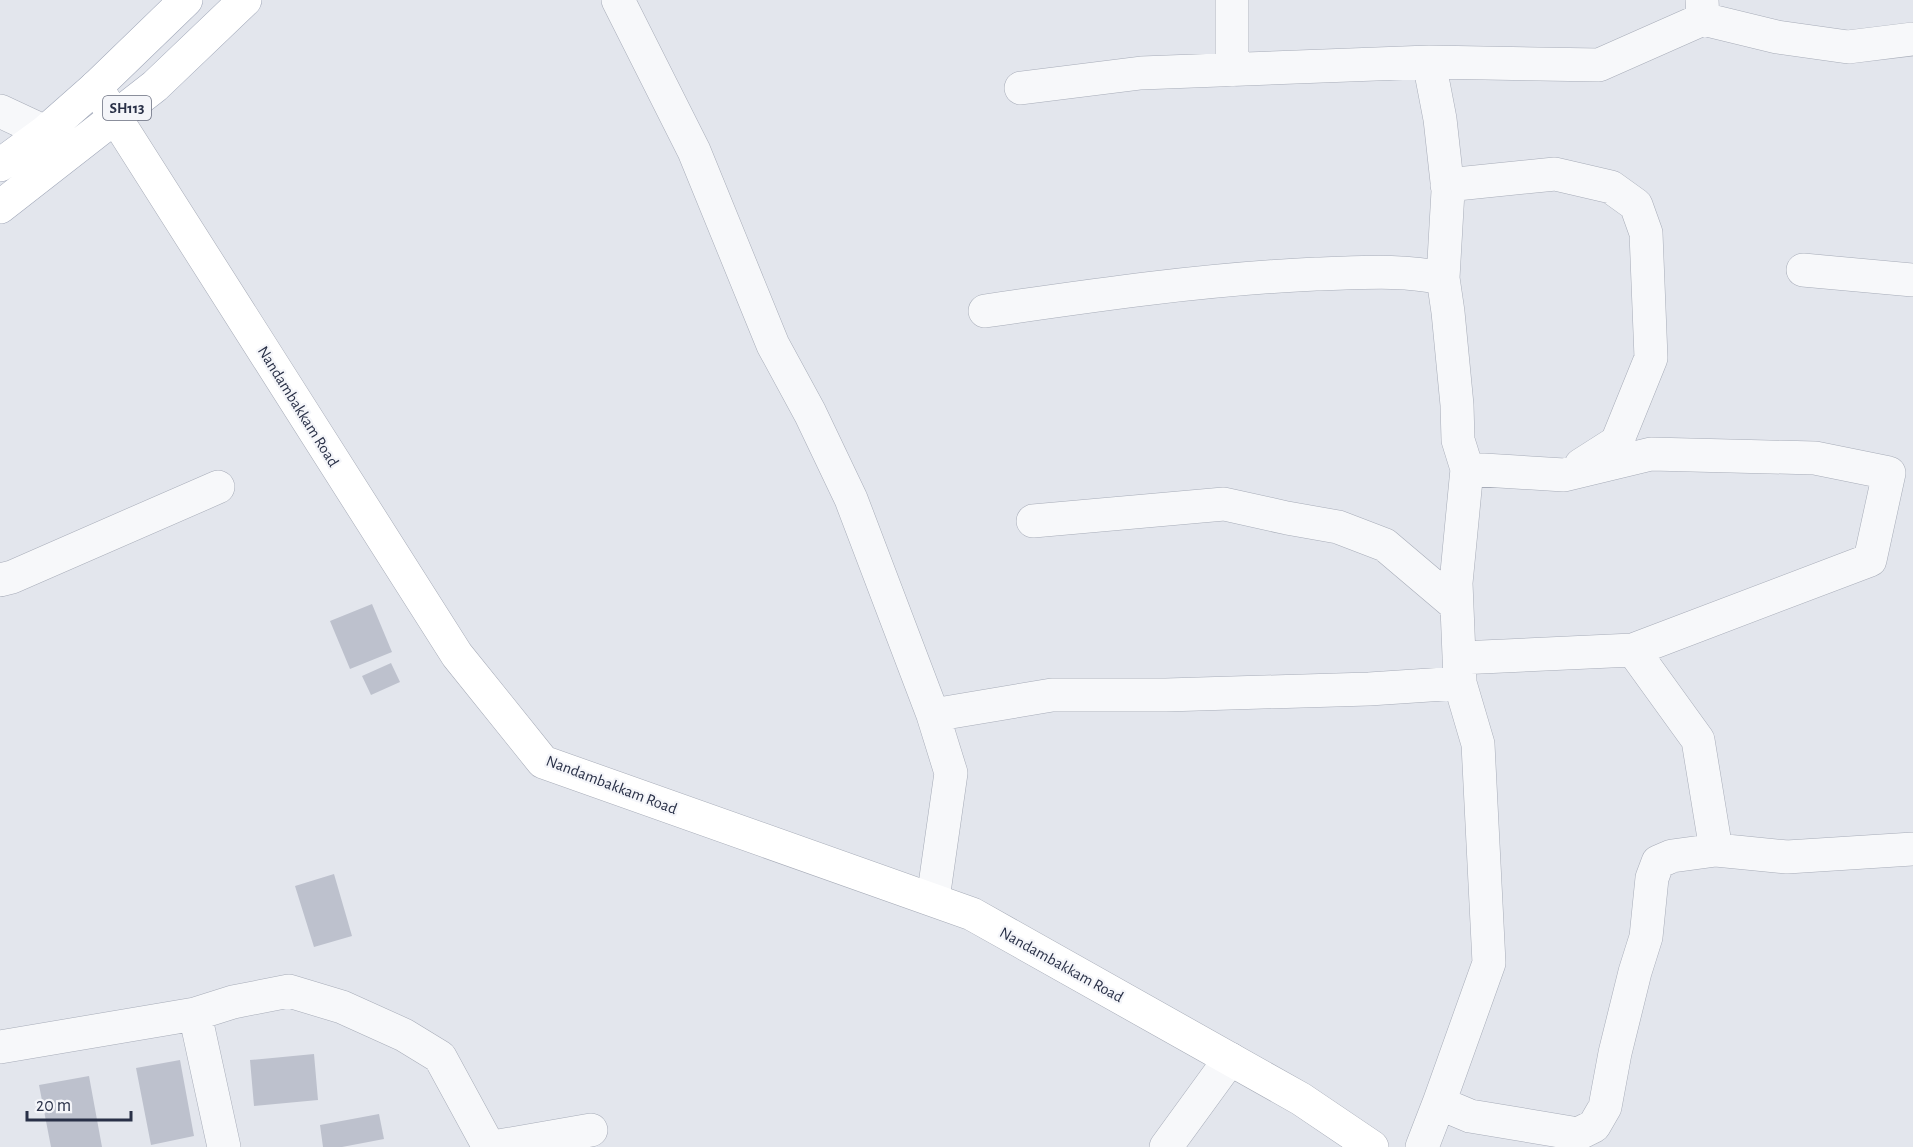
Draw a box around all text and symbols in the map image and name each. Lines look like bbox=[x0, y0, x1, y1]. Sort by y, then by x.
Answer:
road number: SH113 bbox=[103, 96, 151, 120]
street label: Nandambakkam Road bbox=[255, 343, 342, 470]
street label: Nandambakkam Road bbox=[544, 753, 679, 817]
street label: Nandambakkam Road bbox=[997, 924, 1126, 1006]
scale bar bbox=[27, 1084, 130, 1122]
text: 20 m bbox=[36, 1097, 71, 1115]

